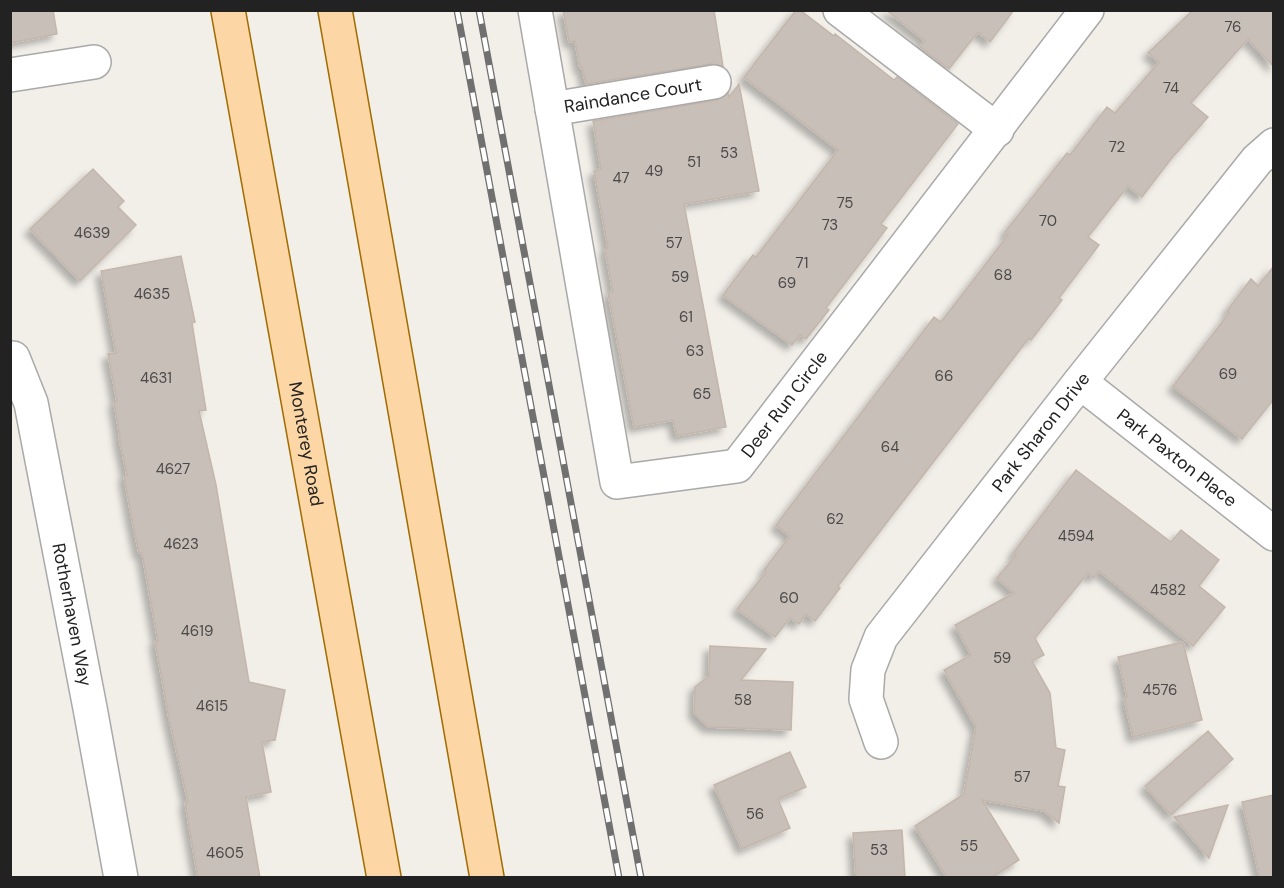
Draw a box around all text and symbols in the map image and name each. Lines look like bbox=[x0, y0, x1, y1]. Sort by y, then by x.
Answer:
house number: 76 bbox=[1224, 17, 1242, 37]
street label: Raindance Court bbox=[562, 72, 704, 119]
house number: 74 bbox=[1163, 78, 1179, 98]
house number: 72 bbox=[1109, 137, 1125, 157]
house number: 53 bbox=[720, 143, 738, 163]
house number: 51 bbox=[687, 152, 701, 172]
house number: 49 bbox=[645, 161, 663, 181]
house number: 47 bbox=[612, 168, 630, 188]
house number: 75 bbox=[837, 193, 853, 213]
house number: 70 bbox=[1039, 211, 1057, 231]
house number: 73 bbox=[822, 215, 838, 235]
house number: 4639 bbox=[74, 223, 110, 243]
house number: 57 bbox=[666, 233, 682, 253]
house number: 71 bbox=[796, 253, 808, 273]
house number: 68 bbox=[994, 265, 1012, 285]
house number: 59 bbox=[671, 267, 689, 287]
house number: 69 bbox=[778, 273, 796, 293]
house number: 4635 bbox=[134, 284, 170, 304]
house number: 61 bbox=[679, 307, 693, 327]
house number: 63 bbox=[686, 341, 704, 361]
street label: Deer Run Circle bbox=[736, 346, 833, 463]
house number: 69 bbox=[1219, 364, 1237, 384]
house number: 66 bbox=[935, 366, 953, 386]
street label: Park Sharon Drive bbox=[987, 367, 1095, 497]
house number: 4631 bbox=[140, 368, 172, 388]
street label: Monterey Road bbox=[283, 380, 329, 508]
house number: 65 bbox=[693, 384, 711, 404]
street label: Park Paxton Place bbox=[1112, 403, 1242, 513]
house number: 64 bbox=[881, 437, 899, 457]
house number: 4627 bbox=[156, 459, 190, 479]
house number: 62 bbox=[826, 509, 844, 529]
house number: 4594 bbox=[1058, 526, 1094, 546]
house number: 4623 bbox=[163, 534, 199, 554]
street label: Rotherhaven Way bbox=[46, 541, 97, 688]
house number: 4582 bbox=[1150, 580, 1186, 600]
house number: 60 bbox=[779, 588, 799, 608]
house number: 4619 bbox=[181, 621, 213, 641]
house number: 59 bbox=[993, 648, 1011, 668]
house number: 4576 bbox=[1142, 680, 1178, 700]
house number: 58 bbox=[734, 690, 752, 710]
house number: 4615 bbox=[196, 696, 228, 716]
house number: 57 bbox=[1014, 767, 1030, 787]
house number: 56 bbox=[746, 804, 764, 824]
house number: 55 bbox=[960, 836, 978, 856]
house number: 53 bbox=[870, 840, 888, 860]
house number: 4605 bbox=[206, 843, 244, 863]

